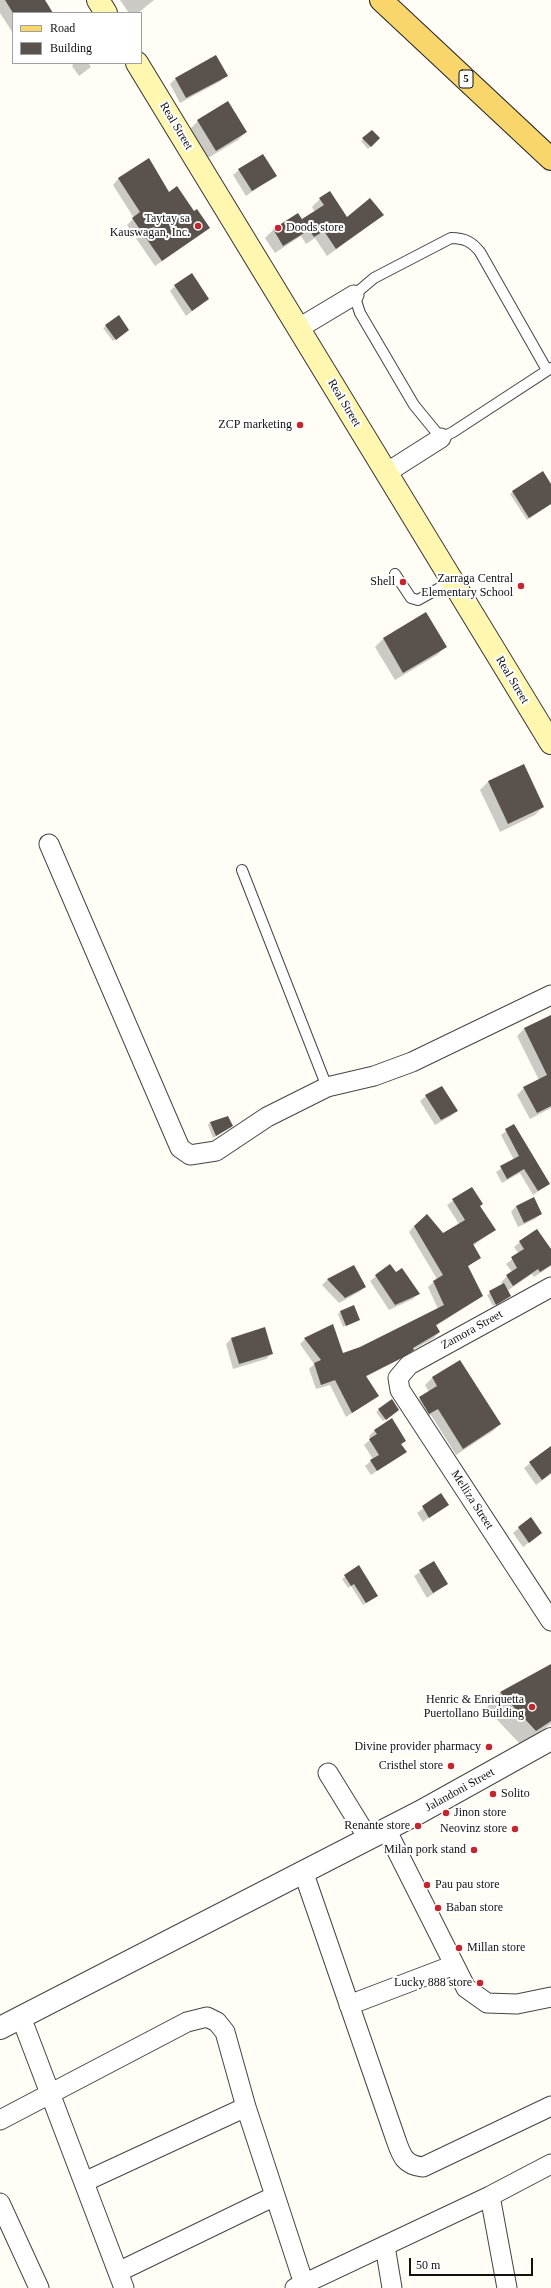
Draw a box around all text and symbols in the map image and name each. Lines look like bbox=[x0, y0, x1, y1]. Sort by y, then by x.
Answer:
legend bbox=[12, 12, 142, 64]
text: Road bbox=[50, 21, 75, 35]
text: Building bbox=[50, 41, 92, 55]
road number: 5 bbox=[459, 70, 473, 88]
street label: Real Street bbox=[156, 100, 196, 152]
place label: Taytay sa Kauswagan, Inc. bbox=[110, 212, 190, 240]
marker: Taytay sa Kauswagan, Inc. bbox=[193, 221, 203, 231]
place label: Doods store bbox=[286, 221, 344, 235]
marker: Doods store bbox=[273, 223, 283, 233]
street label: Real Street bbox=[324, 377, 364, 429]
place label: ZCP marketing bbox=[218, 418, 292, 432]
marker: ZCP marketing bbox=[295, 420, 305, 430]
place label: Zarraga Central Elementary School bbox=[421, 572, 513, 600]
place label: Shell bbox=[370, 575, 395, 589]
marker: Shell bbox=[398, 577, 408, 587]
marker: Zarraga Central Elementary School bbox=[516, 581, 526, 591]
street label: Real Street bbox=[492, 654, 532, 706]
street label: Zamora Street bbox=[439, 1307, 505, 1353]
street label: Melliza Street bbox=[448, 1468, 496, 1532]
place label: Henric & Enriquetta Puertollano Building bbox=[424, 1693, 524, 1721]
marker: Henric & Enriquetta Puertollano Building bbox=[527, 1702, 537, 1712]
place label: Divine provider pharmacy bbox=[354, 1740, 481, 1754]
marker: Divine provider pharmacy bbox=[484, 1742, 494, 1752]
place label: Cristhel store bbox=[379, 1759, 443, 1773]
marker: Cristhel store bbox=[446, 1761, 456, 1771]
street label: Jalandoni Street bbox=[423, 1765, 497, 1815]
place label: Solito bbox=[501, 1787, 530, 1801]
marker: Solito bbox=[488, 1789, 498, 1799]
place label: Jinon store bbox=[454, 1806, 506, 1820]
marker: Jinon store bbox=[441, 1808, 451, 1818]
place label: Renante store bbox=[344, 1819, 410, 1833]
marker: Renante store bbox=[413, 1821, 423, 1831]
place label: Neovinz store bbox=[440, 1822, 507, 1836]
marker: Neovinz store bbox=[510, 1824, 520, 1834]
place label: Milan pork stand bbox=[384, 1843, 466, 1857]
marker: Milan pork stand bbox=[469, 1845, 479, 1855]
place label: Pau pau store bbox=[435, 1878, 500, 1892]
marker: Pau pau store bbox=[422, 1880, 432, 1890]
place label: Baban store bbox=[446, 1901, 503, 1915]
marker: Baban store bbox=[433, 1903, 443, 1913]
place label: Millan store bbox=[467, 1941, 525, 1955]
marker: Millan store bbox=[454, 1943, 464, 1953]
place label: Lucky 888 store bbox=[394, 1976, 472, 1990]
marker: Lucky 888 store bbox=[475, 1978, 485, 1988]
scale bar bbox=[411, 2250, 535, 2276]
text: 50 m bbox=[416, 2258, 440, 2272]

